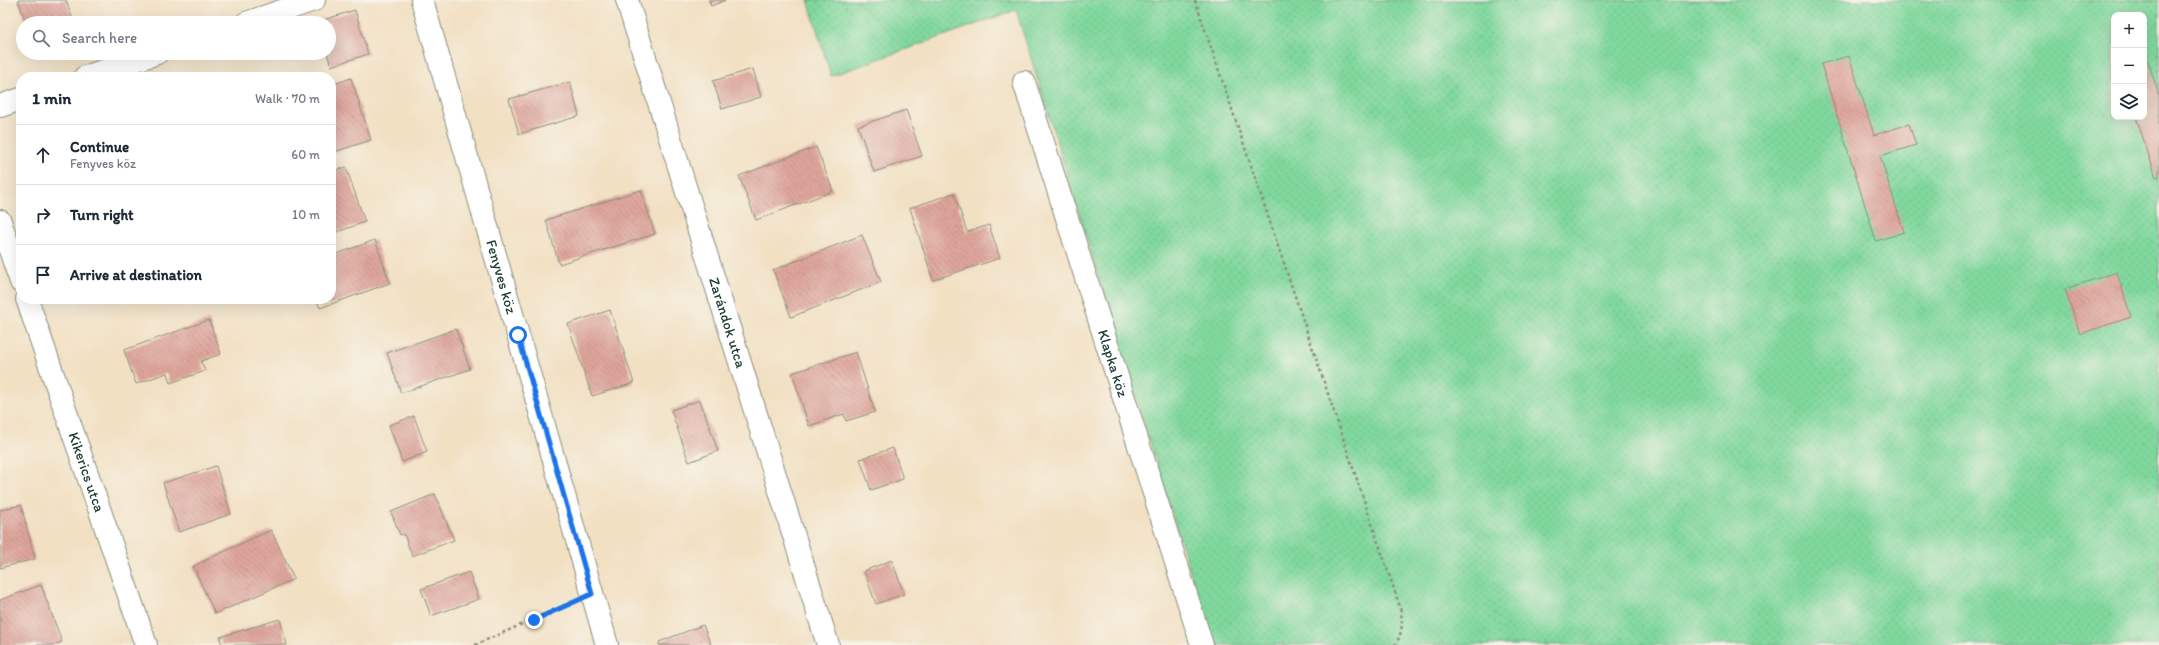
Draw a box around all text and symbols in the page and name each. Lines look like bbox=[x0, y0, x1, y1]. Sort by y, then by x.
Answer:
map controls bbox=[2111, 12, 2147, 120]
button: + bbox=[2111, 12, 2147, 48]
search box bbox=[16, 16, 336, 60]
icon: search bbox=[30, 27, 52, 49]
text: Search here bbox=[62, 29, 137, 47]
button: − bbox=[2111, 48, 2147, 84]
button: layers bbox=[2111, 84, 2147, 120]
text: 1 min bbox=[32, 88, 71, 108]
text: Walk · 70 m bbox=[255, 91, 320, 106]
text: Continue bbox=[70, 138, 129, 156]
icon: ahead bbox=[32, 144, 54, 166]
text: 60 m bbox=[291, 147, 320, 162]
text: Fenyves köz bbox=[70, 156, 136, 171]
icon: right bbox=[32, 204, 54, 226]
text: Turn right bbox=[70, 206, 134, 224]
text: 10 m bbox=[292, 207, 320, 222]
street label: Fenyves köz bbox=[482, 238, 521, 316]
icon: arrive bbox=[32, 264, 54, 286]
text: Arrive at destination bbox=[70, 266, 202, 284]
street label: Zarándok utca bbox=[705, 275, 750, 370]
route start bbox=[509, 326, 527, 344]
street label: Klapka köz bbox=[1094, 327, 1132, 399]
street label: Kikerics utca bbox=[64, 430, 109, 515]
route end bbox=[525, 611, 543, 629]

